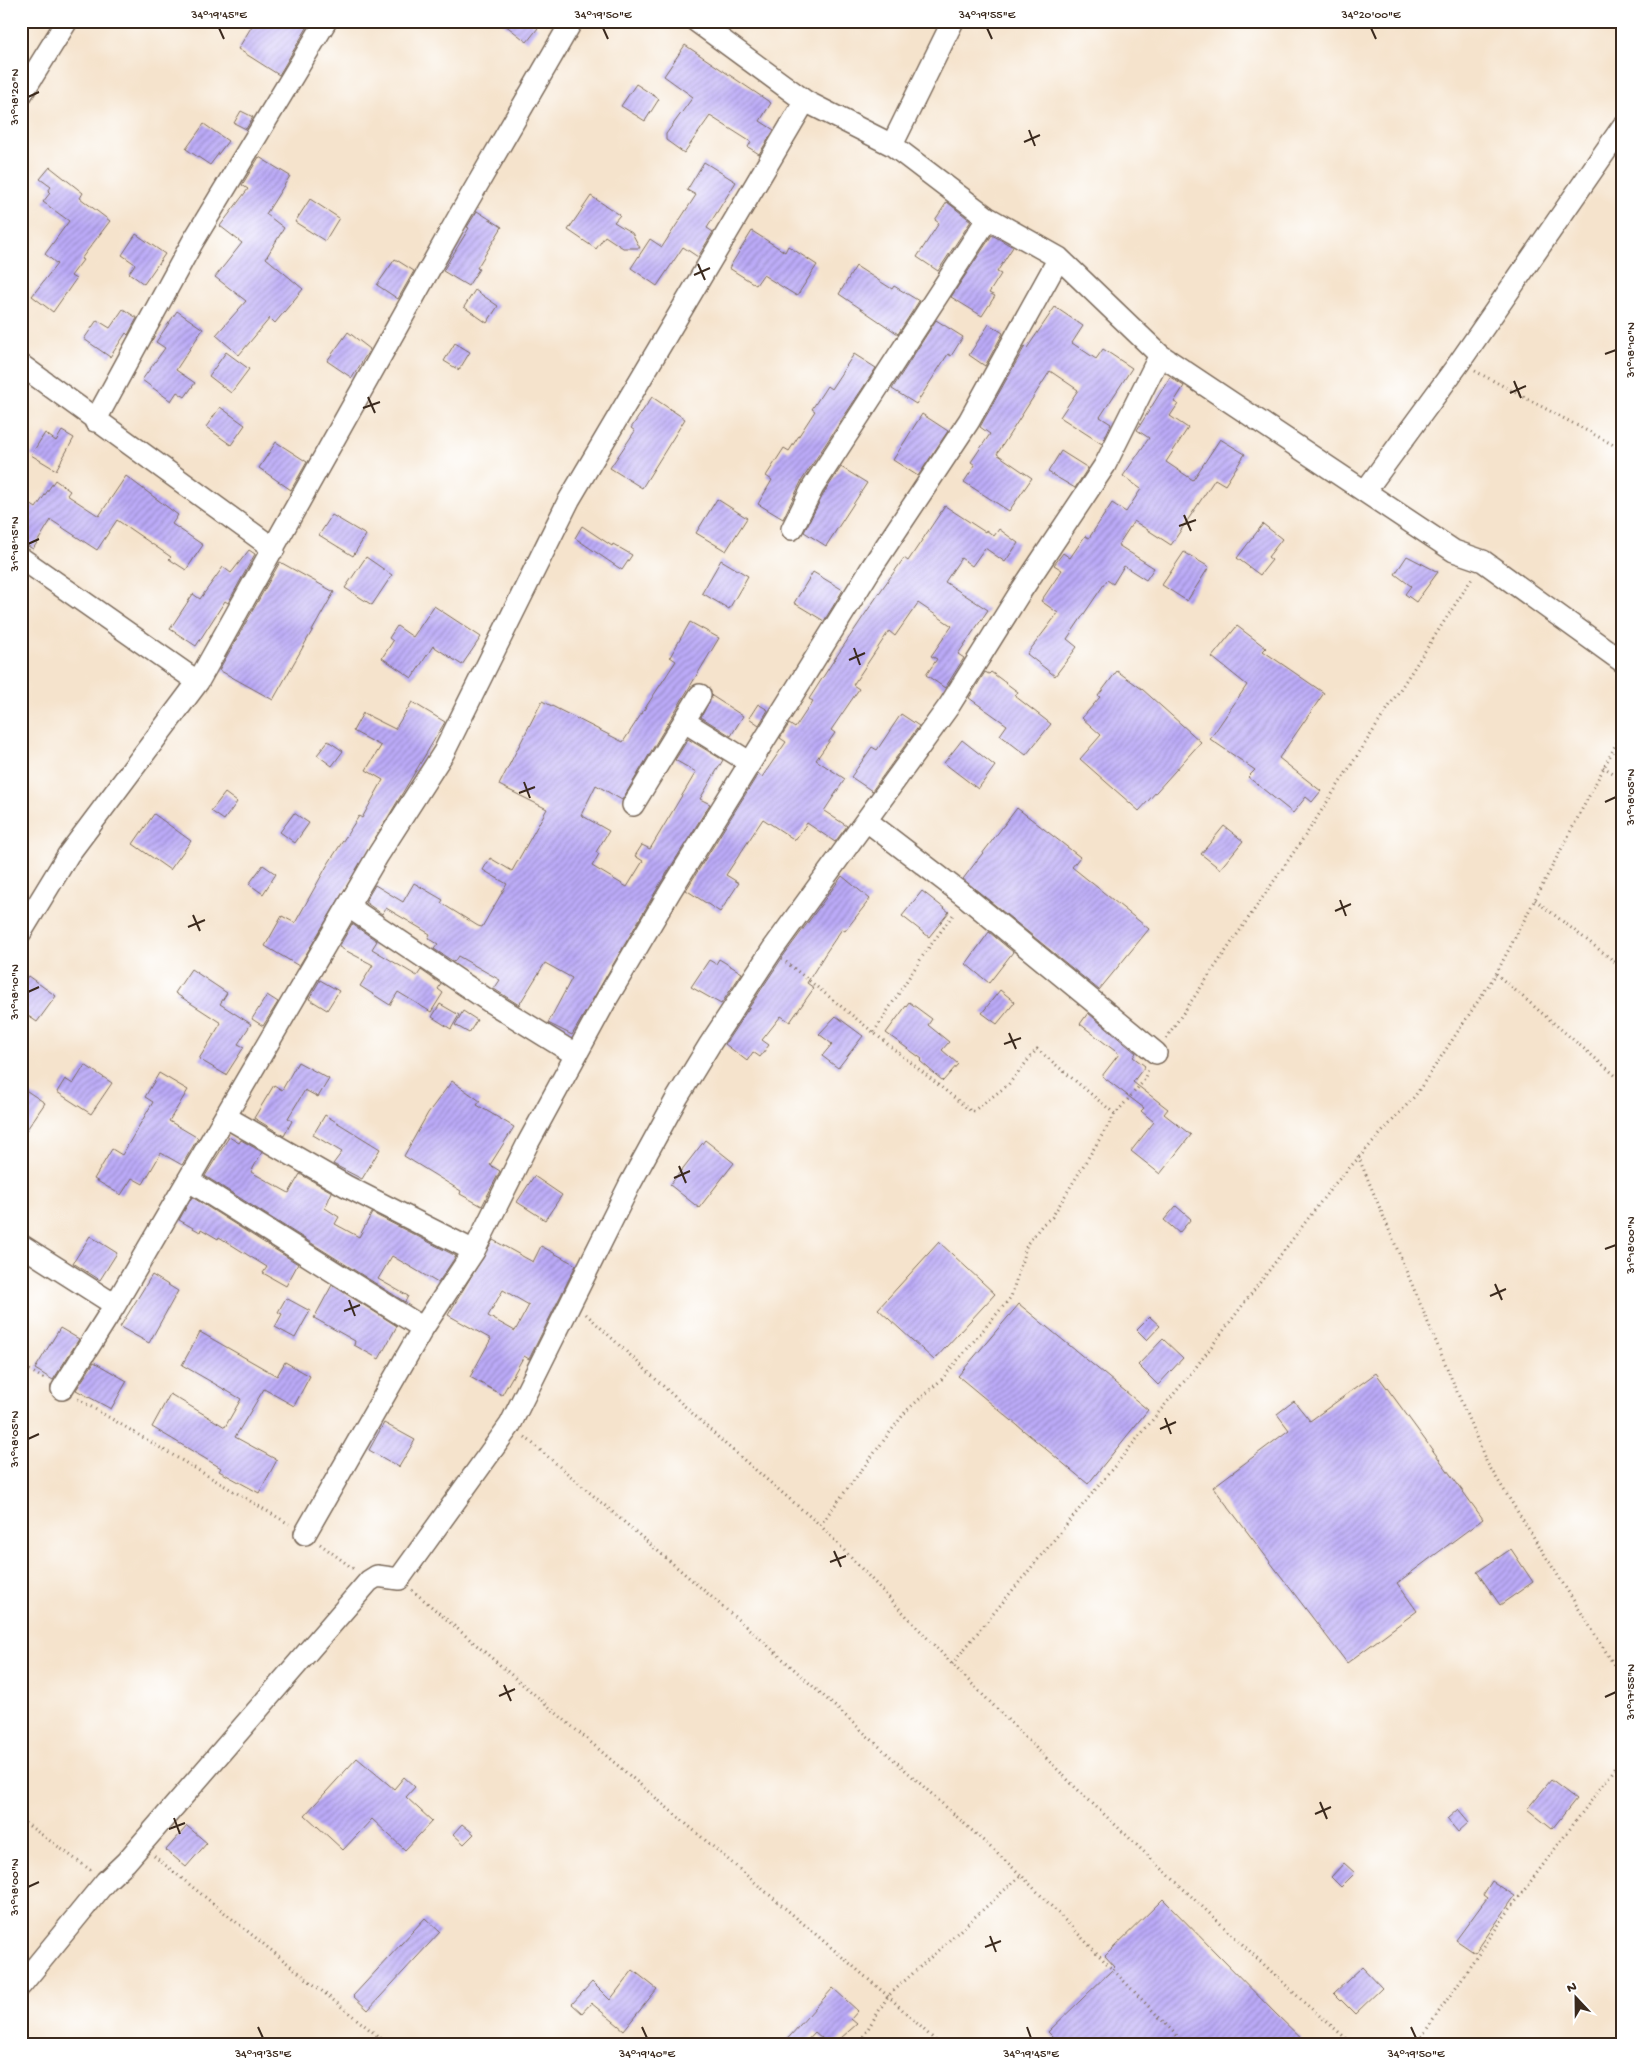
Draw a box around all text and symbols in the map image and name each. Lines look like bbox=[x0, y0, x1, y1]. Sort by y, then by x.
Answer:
text: 34°19'45"E bbox=[190, 9, 247, 23]
text: 34°19'50"E bbox=[574, 9, 632, 23]
text: 34°19'55"E bbox=[958, 9, 1016, 23]
text: 34°20'00"E bbox=[1340, 9, 1401, 23]
text: 31°18'20"N bbox=[9, 69, 23, 126]
text: 31°18'10"N bbox=[1625, 322, 1639, 379]
text: 31°18'15"N bbox=[9, 516, 23, 572]
text: 31°18'05"N bbox=[1625, 768, 1639, 826]
text: 31°18'10"N bbox=[9, 964, 23, 1021]
text: 31°18'00"N bbox=[1625, 1216, 1639, 1275]
text: 31°18'05"N bbox=[9, 1410, 23, 1468]
text: 31°17'55"N bbox=[1625, 1664, 1639, 1721]
text: 31°18'00"N bbox=[9, 1858, 23, 1917]
north arrow bbox=[1552, 1974, 1602, 2024]
text: N bbox=[1565, 1979, 1579, 1998]
text: 34°19'35"E bbox=[234, 2048, 292, 2062]
text: 34°19'40"E bbox=[618, 2048, 676, 2062]
text: 34°19'45"E bbox=[1002, 2048, 1059, 2062]
text: 34°19'50"E bbox=[1387, 2048, 1445, 2062]

